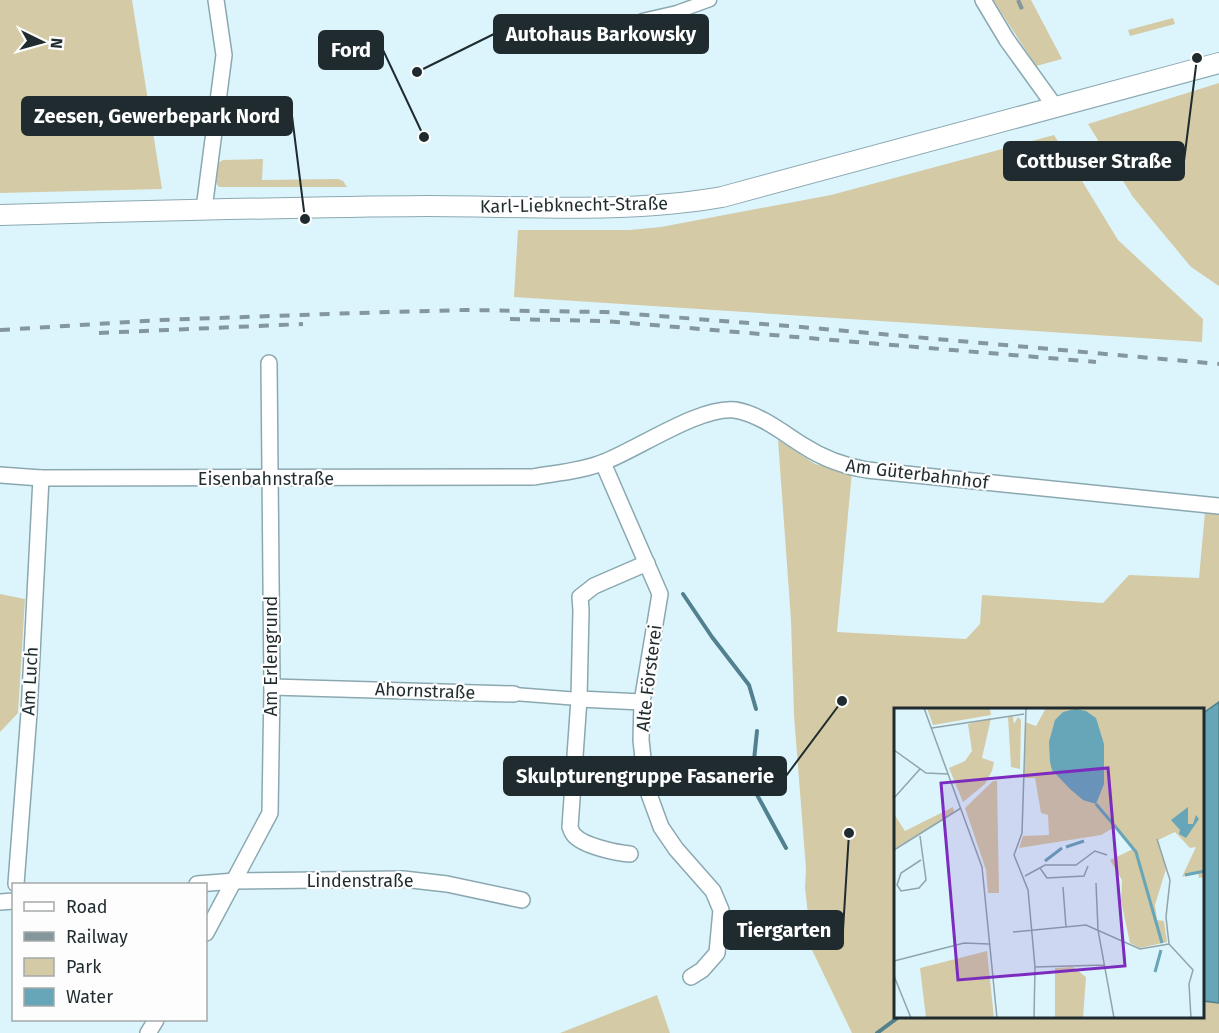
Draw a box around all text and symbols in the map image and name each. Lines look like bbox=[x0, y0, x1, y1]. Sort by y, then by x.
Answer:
north arrow bbox=[12, 12, 72, 72]
callout: Autohaus Barkowsky bbox=[494, 15, 708, 53]
text: Autohaus Barkowsky bbox=[505, 22, 697, 46]
callout: Ford bbox=[319, 31, 383, 69]
text: N bbox=[47, 37, 66, 49]
text: Ford bbox=[331, 38, 371, 62]
callout: Zeesen, Gewerbepark Nord bbox=[22, 97, 292, 135]
text: Zeesen, Gewerbepark Nord bbox=[34, 104, 280, 128]
callout: Cottbuser Straße bbox=[1004, 142, 1184, 180]
text: Cottbuser Straße bbox=[1016, 149, 1172, 173]
street label: Karl-Liebknecht-Straße bbox=[480, 192, 668, 218]
street label: Am Güterbahnhof bbox=[844, 454, 992, 494]
street label: Eisenbahnstraße bbox=[198, 468, 334, 490]
street label: Am Erlengrund bbox=[260, 596, 282, 716]
street label: Alte Försterei bbox=[632, 623, 666, 733]
street label: Am Luch bbox=[17, 646, 43, 716]
street label: Ahornstraße bbox=[374, 678, 476, 704]
inset map bbox=[894, 708, 1204, 1018]
callout: Skulpturengruppe Fasanerie bbox=[504, 757, 786, 795]
text: Skulpturengruppe Fasanerie bbox=[516, 764, 774, 788]
street label: Lindenstraße bbox=[306, 870, 414, 892]
legend bbox=[12, 883, 207, 1021]
text: Road bbox=[66, 896, 108, 918]
callout: Tiergarten bbox=[724, 911, 843, 949]
text: Tiergarten bbox=[737, 918, 831, 942]
text: Railway bbox=[66, 926, 128, 948]
text: Park bbox=[66, 956, 102, 978]
text: Water bbox=[66, 986, 113, 1008]

